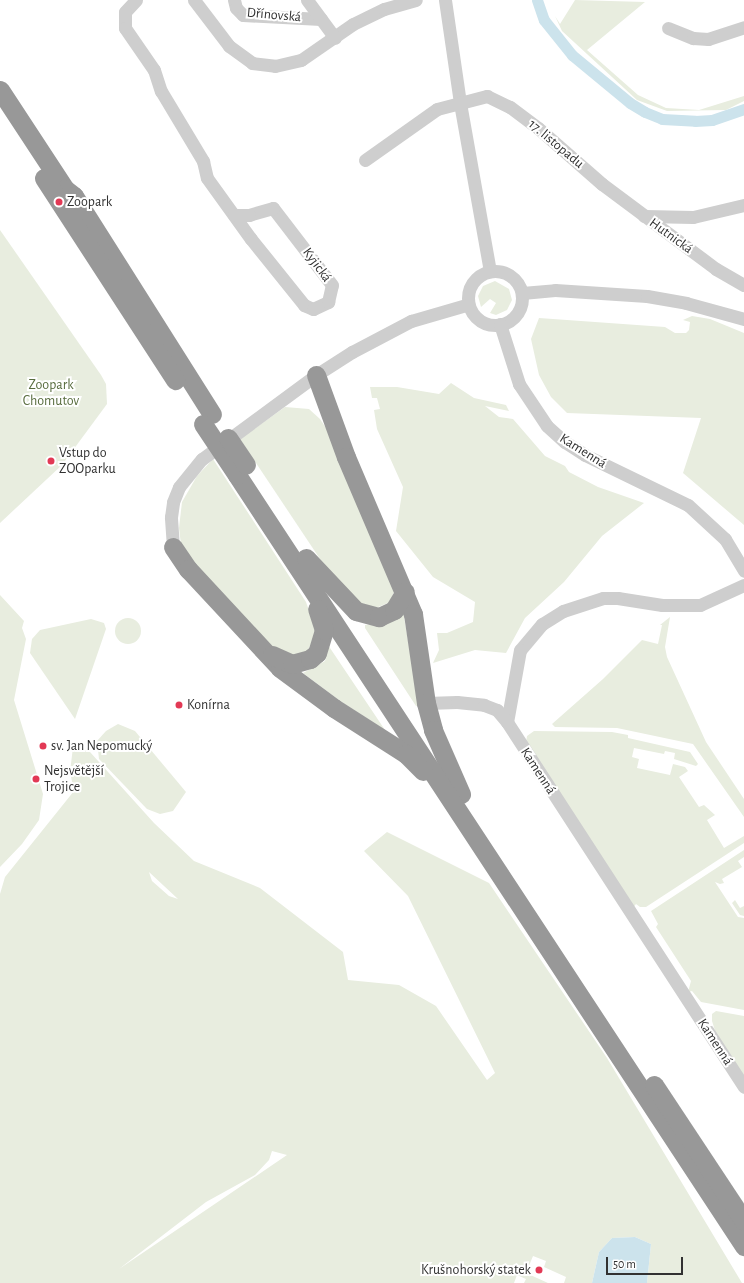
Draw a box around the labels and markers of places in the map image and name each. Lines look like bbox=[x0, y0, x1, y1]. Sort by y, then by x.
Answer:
place label: Zoopark bbox=[67, 194, 112, 210]
marker: Zoopark bbox=[54, 197, 64, 207]
place label: Vstup do ZOOparku bbox=[59, 445, 116, 478]
marker: Vstup do ZOOparku bbox=[46, 456, 56, 466]
place label: Konírna bbox=[187, 697, 230, 713]
marker: Konírna bbox=[174, 700, 184, 710]
place label: sv. Jan Nepomucký bbox=[51, 738, 152, 754]
marker: sv. Jan Nepomucký bbox=[38, 741, 48, 751]
place label: Nejsvětější Trojice bbox=[44, 763, 104, 796]
marker: Nejsvětější Trojice bbox=[31, 774, 41, 784]
place label: Krušnohorský statek bbox=[421, 1262, 531, 1278]
marker: Krušnohorský statek bbox=[534, 1265, 544, 1275]

